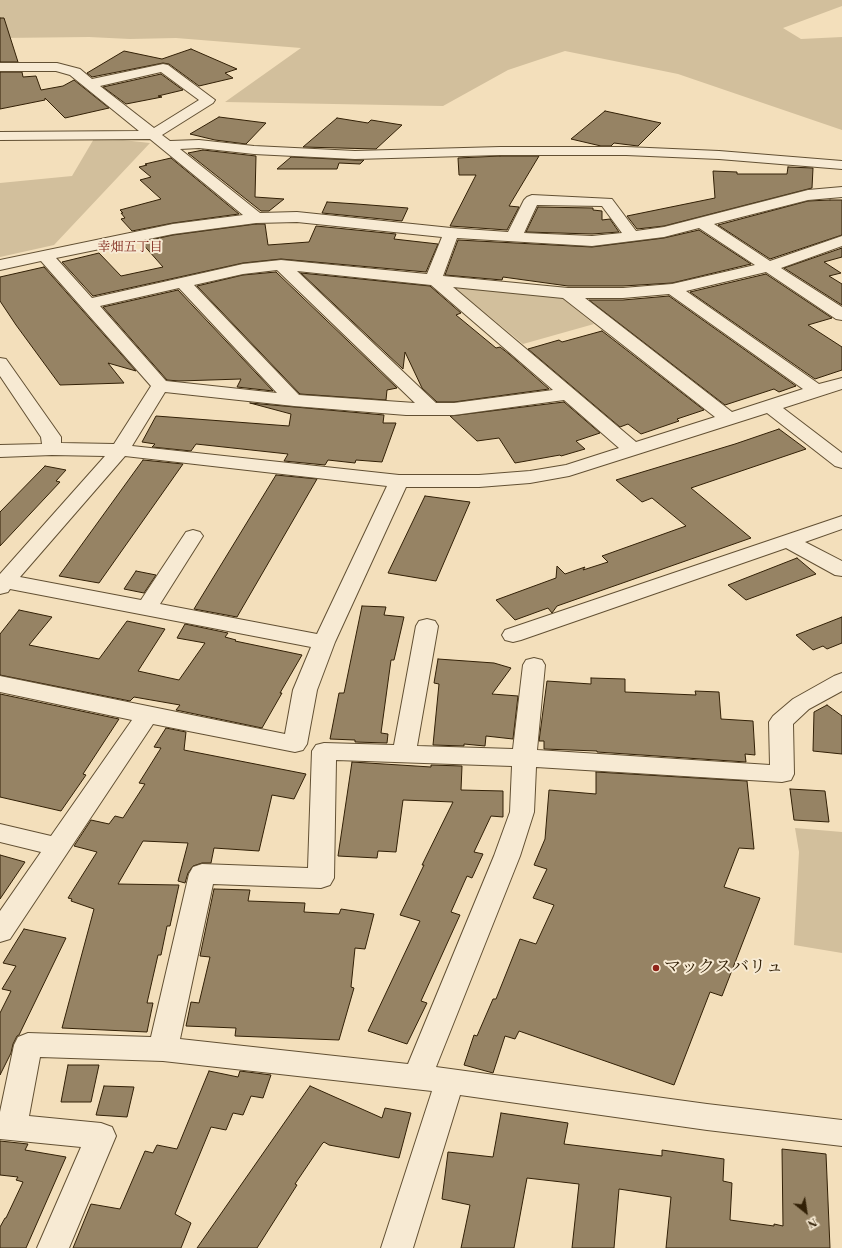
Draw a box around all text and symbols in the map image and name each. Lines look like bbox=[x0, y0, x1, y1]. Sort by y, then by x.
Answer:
district label: 幸畑五丁目 bbox=[98, 240, 162, 256]
place label: マックスバリュ bbox=[664, 958, 783, 978]
marker: マックスバリュ bbox=[651, 963, 661, 973]
north arrow bbox=[786, 1192, 826, 1232]
text: N bbox=[805, 1214, 819, 1231]

